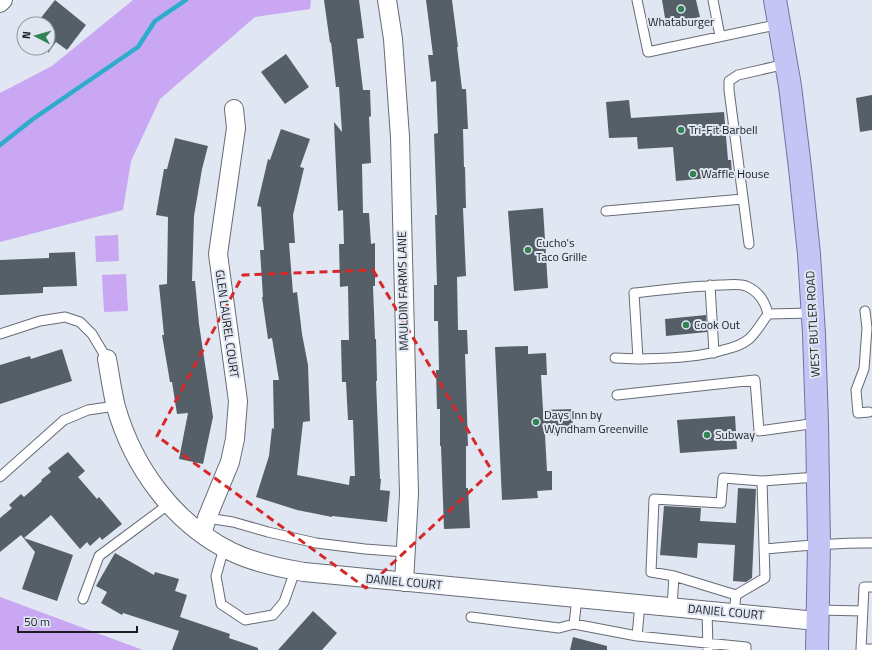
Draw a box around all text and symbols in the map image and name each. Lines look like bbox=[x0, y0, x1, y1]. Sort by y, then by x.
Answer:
marker: Whataburger bbox=[676, 4, 686, 14]
place label: Whataburger bbox=[648, 12, 714, 31]
north arrow bbox=[16, 16, 56, 56]
text: N bbox=[18, 30, 34, 40]
place label: Tri-Fit Barbell bbox=[689, 120, 758, 139]
marker: Tri-Fit Barbell bbox=[676, 125, 686, 135]
place label: Waffle House bbox=[701, 164, 769, 183]
marker: Waffle House bbox=[688, 169, 698, 179]
street label: MAULDIN FARMS LANE bbox=[392, 231, 413, 351]
place label: Cucho's Taco Grille bbox=[536, 233, 587, 266]
marker: Cucho's Taco Grille bbox=[523, 245, 533, 255]
street label: GLEN LAUREL COURT bbox=[210, 269, 245, 380]
street label: WEST BUTLER ROAD bbox=[800, 270, 825, 378]
place label: Cook Out bbox=[694, 315, 741, 334]
marker: Cook Out bbox=[681, 320, 691, 330]
place label: Days Inn by Wyndham Greenville bbox=[544, 405, 648, 438]
marker: Days Inn by Wyndham Greenville bbox=[531, 417, 541, 427]
place label: Subway bbox=[715, 425, 755, 444]
marker: Subway bbox=[702, 430, 712, 440]
street label: DANIEL COURT bbox=[365, 569, 444, 594]
street label: DANIEL COURT bbox=[687, 599, 766, 624]
scale bar bbox=[18, 608, 137, 634]
text: 50 m bbox=[24, 612, 50, 631]

